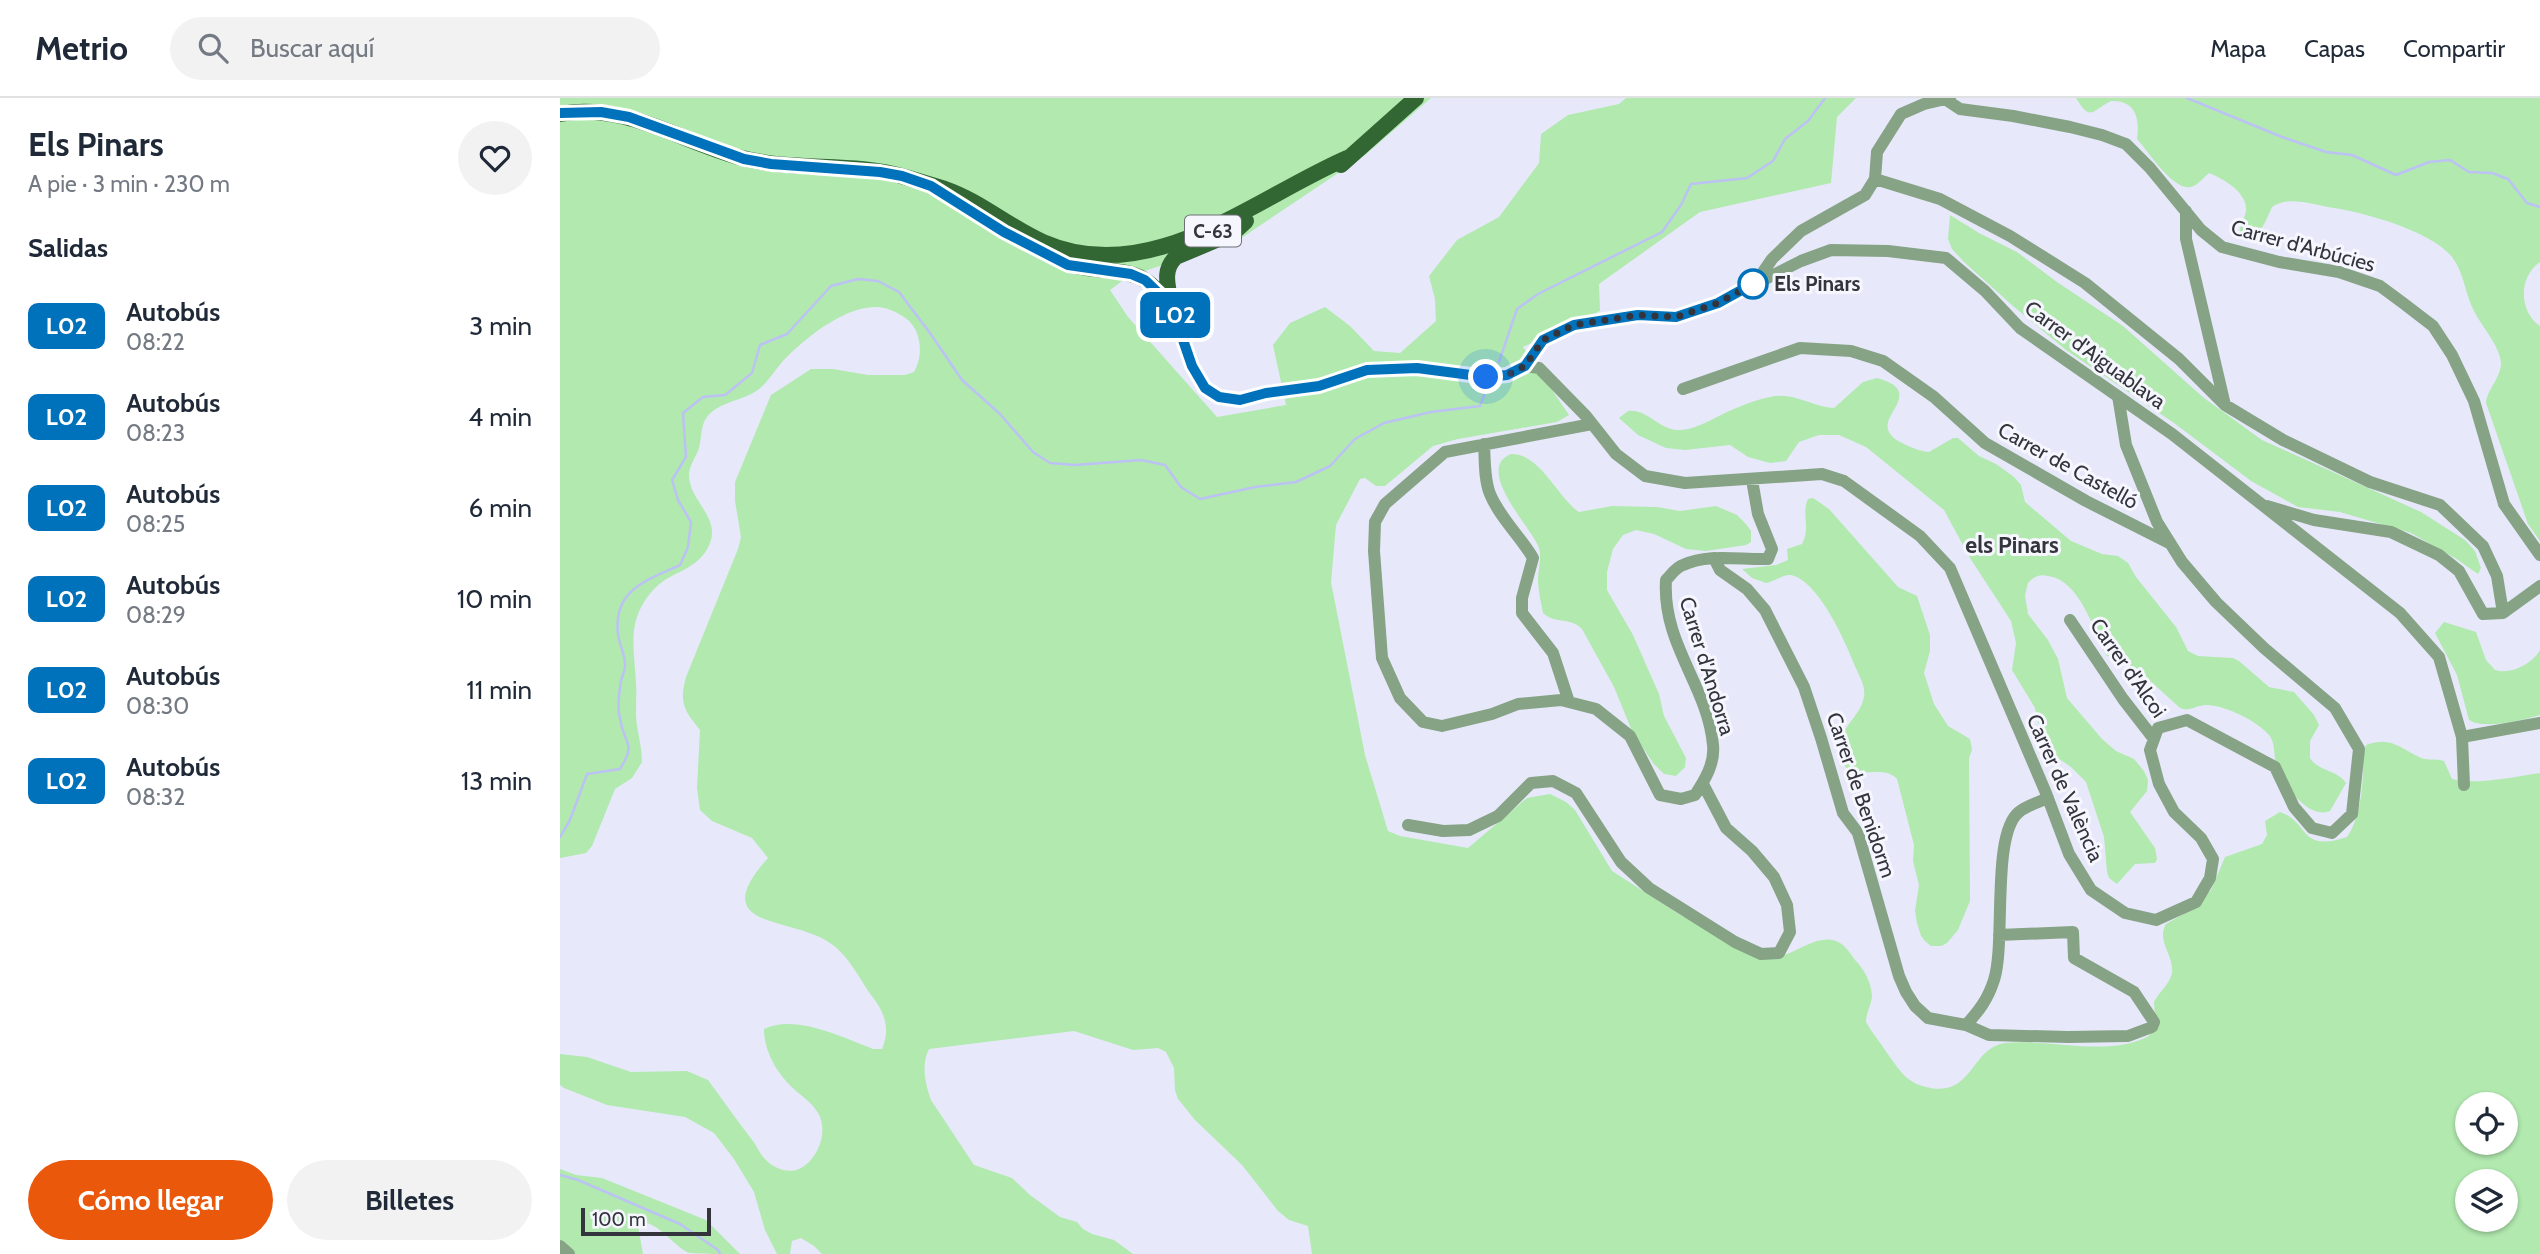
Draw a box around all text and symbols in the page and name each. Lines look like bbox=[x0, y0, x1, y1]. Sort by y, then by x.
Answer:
search box bbox=[170, 17, 660, 80]
text: Metrio bbox=[35, 28, 128, 68]
icon: search bbox=[194, 29, 232, 67]
text: Buscar aquí bbox=[250, 32, 374, 64]
text: Mapa bbox=[2210, 34, 2266, 63]
text: Capas bbox=[2304, 34, 2365, 63]
text: Compartir bbox=[2403, 34, 2505, 63]
button: heart bbox=[458, 121, 532, 195]
text: Els Pinars bbox=[28, 124, 164, 164]
text: A pie · 3 min · 230 m bbox=[28, 170, 230, 198]
street label: Carrer d'Arbúcies bbox=[2228, 214, 2378, 277]
road number: C-63 bbox=[1185, 216, 1241, 246]
text: Salidas bbox=[28, 232, 108, 264]
marker: Els Pinars bbox=[1738, 269, 1768, 299]
place label: Els Pinars bbox=[1774, 271, 1860, 296]
line badge: L02 bbox=[1135, 292, 1215, 338]
street label: Carrer d'Aiguablava bbox=[2020, 295, 2171, 414]
text: Autobús bbox=[126, 296, 220, 328]
text: L02 bbox=[1154, 300, 1196, 329]
text: 3 min bbox=[469, 310, 532, 342]
text: L02 bbox=[46, 311, 87, 340]
text: 08:22 bbox=[126, 328, 185, 356]
your location bbox=[1468, 359, 1503, 394]
text: Autobús bbox=[126, 387, 220, 419]
text: 4 min bbox=[468, 401, 532, 433]
text: L02 bbox=[46, 402, 87, 431]
street label: Carrer de Castelló bbox=[1994, 417, 2143, 514]
text: 08:23 bbox=[126, 419, 185, 447]
text: Autobús bbox=[126, 478, 220, 510]
text: 6 min bbox=[469, 492, 532, 524]
text: L02 bbox=[46, 493, 87, 522]
text: 08:25 bbox=[126, 510, 185, 538]
district label: els Pinars bbox=[1965, 531, 2059, 559]
text: Autobús bbox=[126, 569, 220, 601]
text: 10 min bbox=[457, 583, 532, 615]
text: L02 bbox=[46, 584, 87, 613]
street label: Carrer d'Andorra bbox=[1675, 594, 1740, 738]
text: 08:29 bbox=[126, 601, 186, 629]
street label: Carrer d'Alcoi bbox=[2085, 613, 2172, 722]
text: Autobús bbox=[126, 660, 220, 692]
text: 11 min bbox=[466, 674, 532, 706]
text: L02 bbox=[46, 675, 87, 704]
text: 08:30 bbox=[126, 692, 189, 720]
street label: Carrer de Benidorm bbox=[1821, 709, 1901, 881]
street label: Carrer de València bbox=[2022, 710, 2109, 865]
text: Autobús bbox=[126, 751, 220, 783]
text: 13 min bbox=[461, 765, 532, 797]
text: L02 bbox=[46, 766, 87, 795]
text: 08:32 bbox=[126, 783, 185, 811]
map controls bbox=[2455, 1092, 2518, 1232]
button: locate bbox=[2455, 1092, 2518, 1155]
button: Cómo llegar bbox=[28, 1160, 273, 1240]
button: Billetes bbox=[287, 1160, 532, 1240]
button: layers bbox=[2455, 1169, 2518, 1232]
scale bar bbox=[581, 1205, 710, 1237]
text: 100 m bbox=[592, 1208, 646, 1231]

